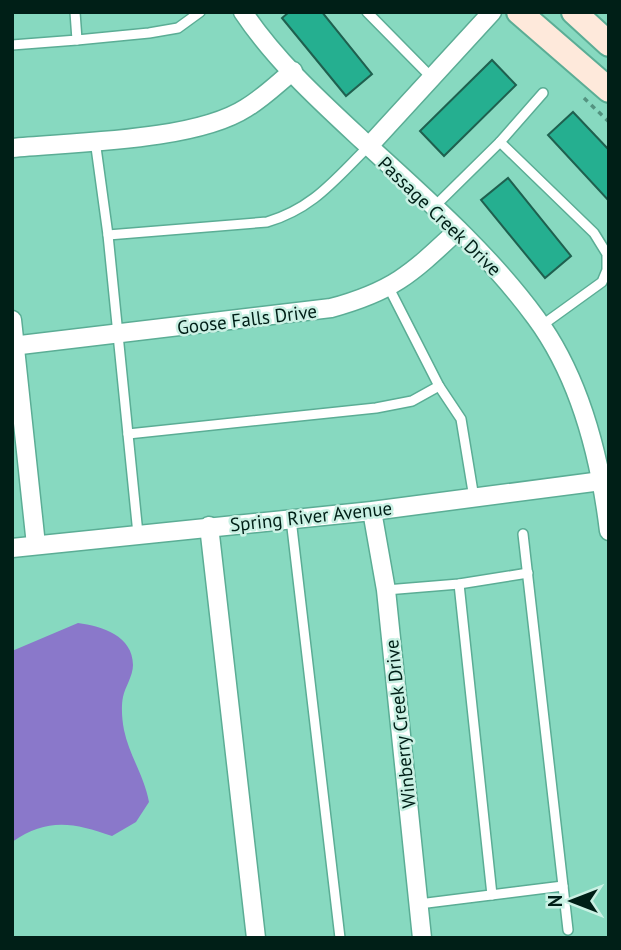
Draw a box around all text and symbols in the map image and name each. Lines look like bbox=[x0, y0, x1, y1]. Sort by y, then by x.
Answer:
street label: Passage Creek Drive bbox=[373, 151, 507, 281]
street label: Goose Falls Drive bbox=[176, 299, 318, 339]
street label: Spring River Avenue bbox=[229, 496, 393, 536]
street label: Winberry Creek Drive bbox=[379, 638, 421, 810]
north arrow bbox=[537, 866, 607, 936]
text: N bbox=[543, 895, 567, 907]

